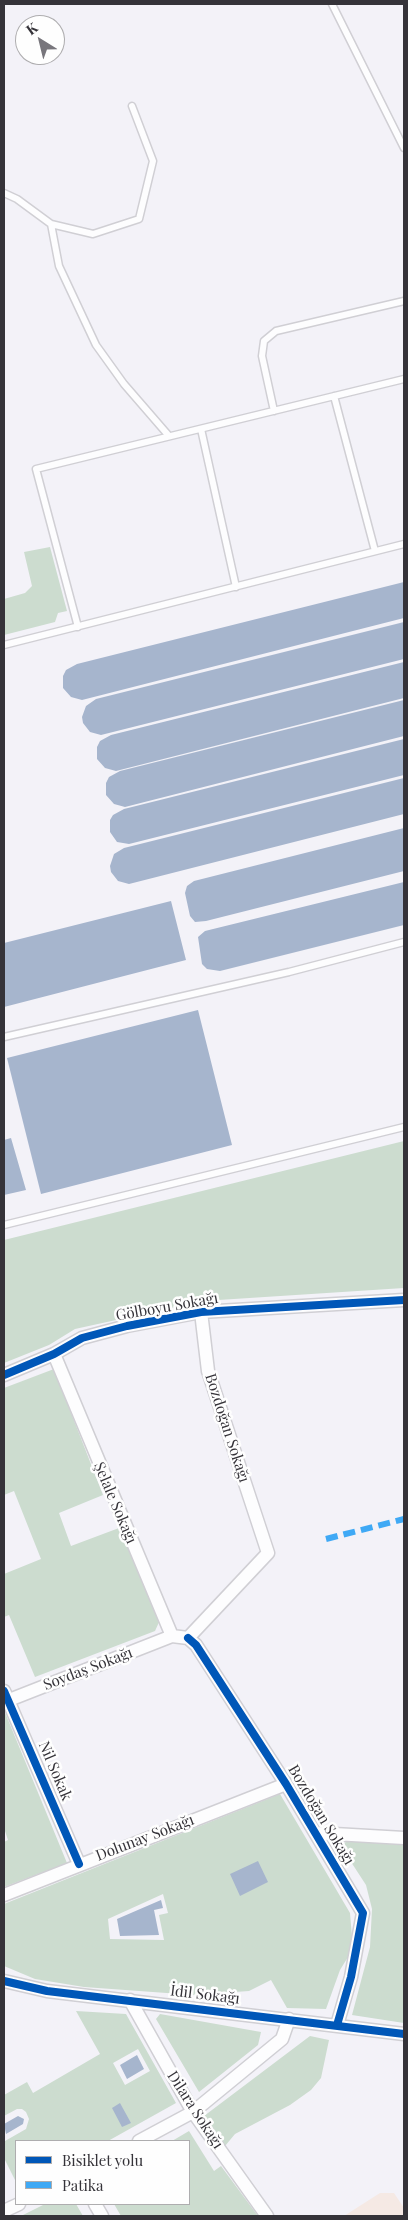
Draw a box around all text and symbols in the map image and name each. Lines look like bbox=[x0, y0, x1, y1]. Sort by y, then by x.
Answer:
north arrow bbox=[15, 15, 65, 65]
text: K bbox=[22, 18, 41, 39]
street label: Gölboyu Sokağı bbox=[114, 1289, 220, 1325]
street label: Bozdoğan Sokağı bbox=[201, 1371, 253, 1485]
street label: Şelale Sokağı bbox=[90, 1459, 140, 1547]
street label: Soydaş Sokağı bbox=[41, 1644, 135, 1694]
street label: Nil Sokak bbox=[34, 1739, 76, 1803]
street label: Bozdoğan Sokağı bbox=[284, 1762, 358, 1868]
street label: Dolunay Sokağı bbox=[93, 1811, 197, 1865]
street label: İdil Sokağı bbox=[169, 1982, 241, 2008]
street label: Dilara Sokağı bbox=[163, 2068, 227, 2152]
legend bbox=[15, 2140, 190, 2205]
text: Bisiklet yolu bbox=[62, 2150, 143, 2170]
text: Patika bbox=[62, 2175, 103, 2195]

